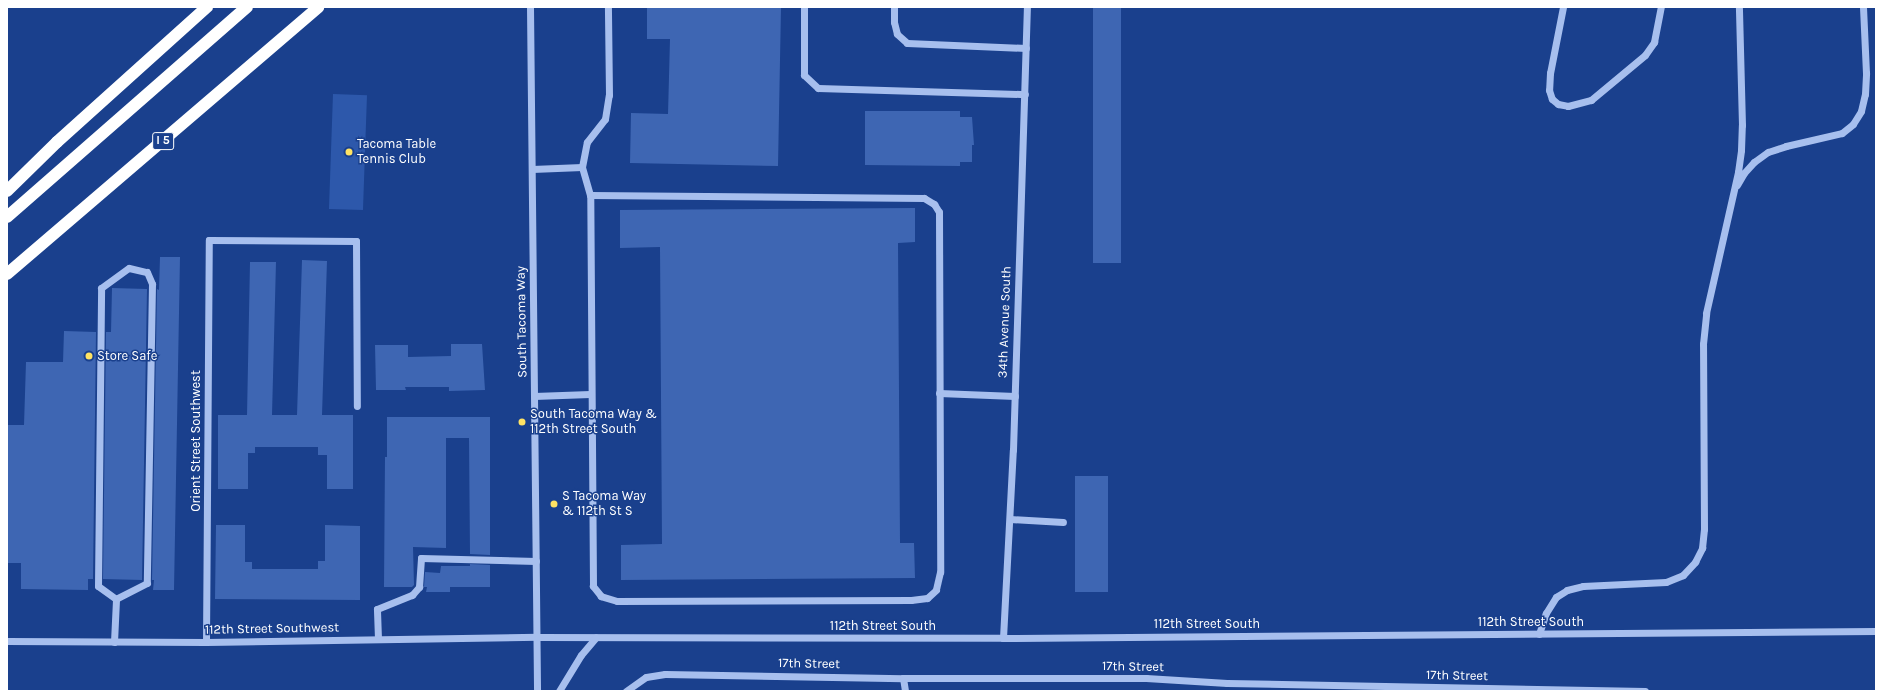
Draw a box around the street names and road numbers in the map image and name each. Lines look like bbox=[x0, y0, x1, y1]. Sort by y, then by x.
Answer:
road number: I 5 bbox=[152, 131, 174, 151]
street label: South Tacoma Way bbox=[513, 266, 531, 378]
street label: 34th Avenue South bbox=[995, 266, 1015, 378]
street label: Orient Street Southwest bbox=[188, 370, 204, 512]
street label: 112th Street South bbox=[1478, 614, 1584, 630]
street label: 112th Street South bbox=[1154, 616, 1260, 632]
street label: 112th Street South bbox=[830, 618, 936, 634]
street label: 112th Street Southwest bbox=[205, 620, 339, 638]
street label: 17th Street bbox=[778, 656, 840, 672]
street label: 17th Street bbox=[1102, 659, 1164, 675]
street label: 17th Street bbox=[1426, 668, 1488, 684]

